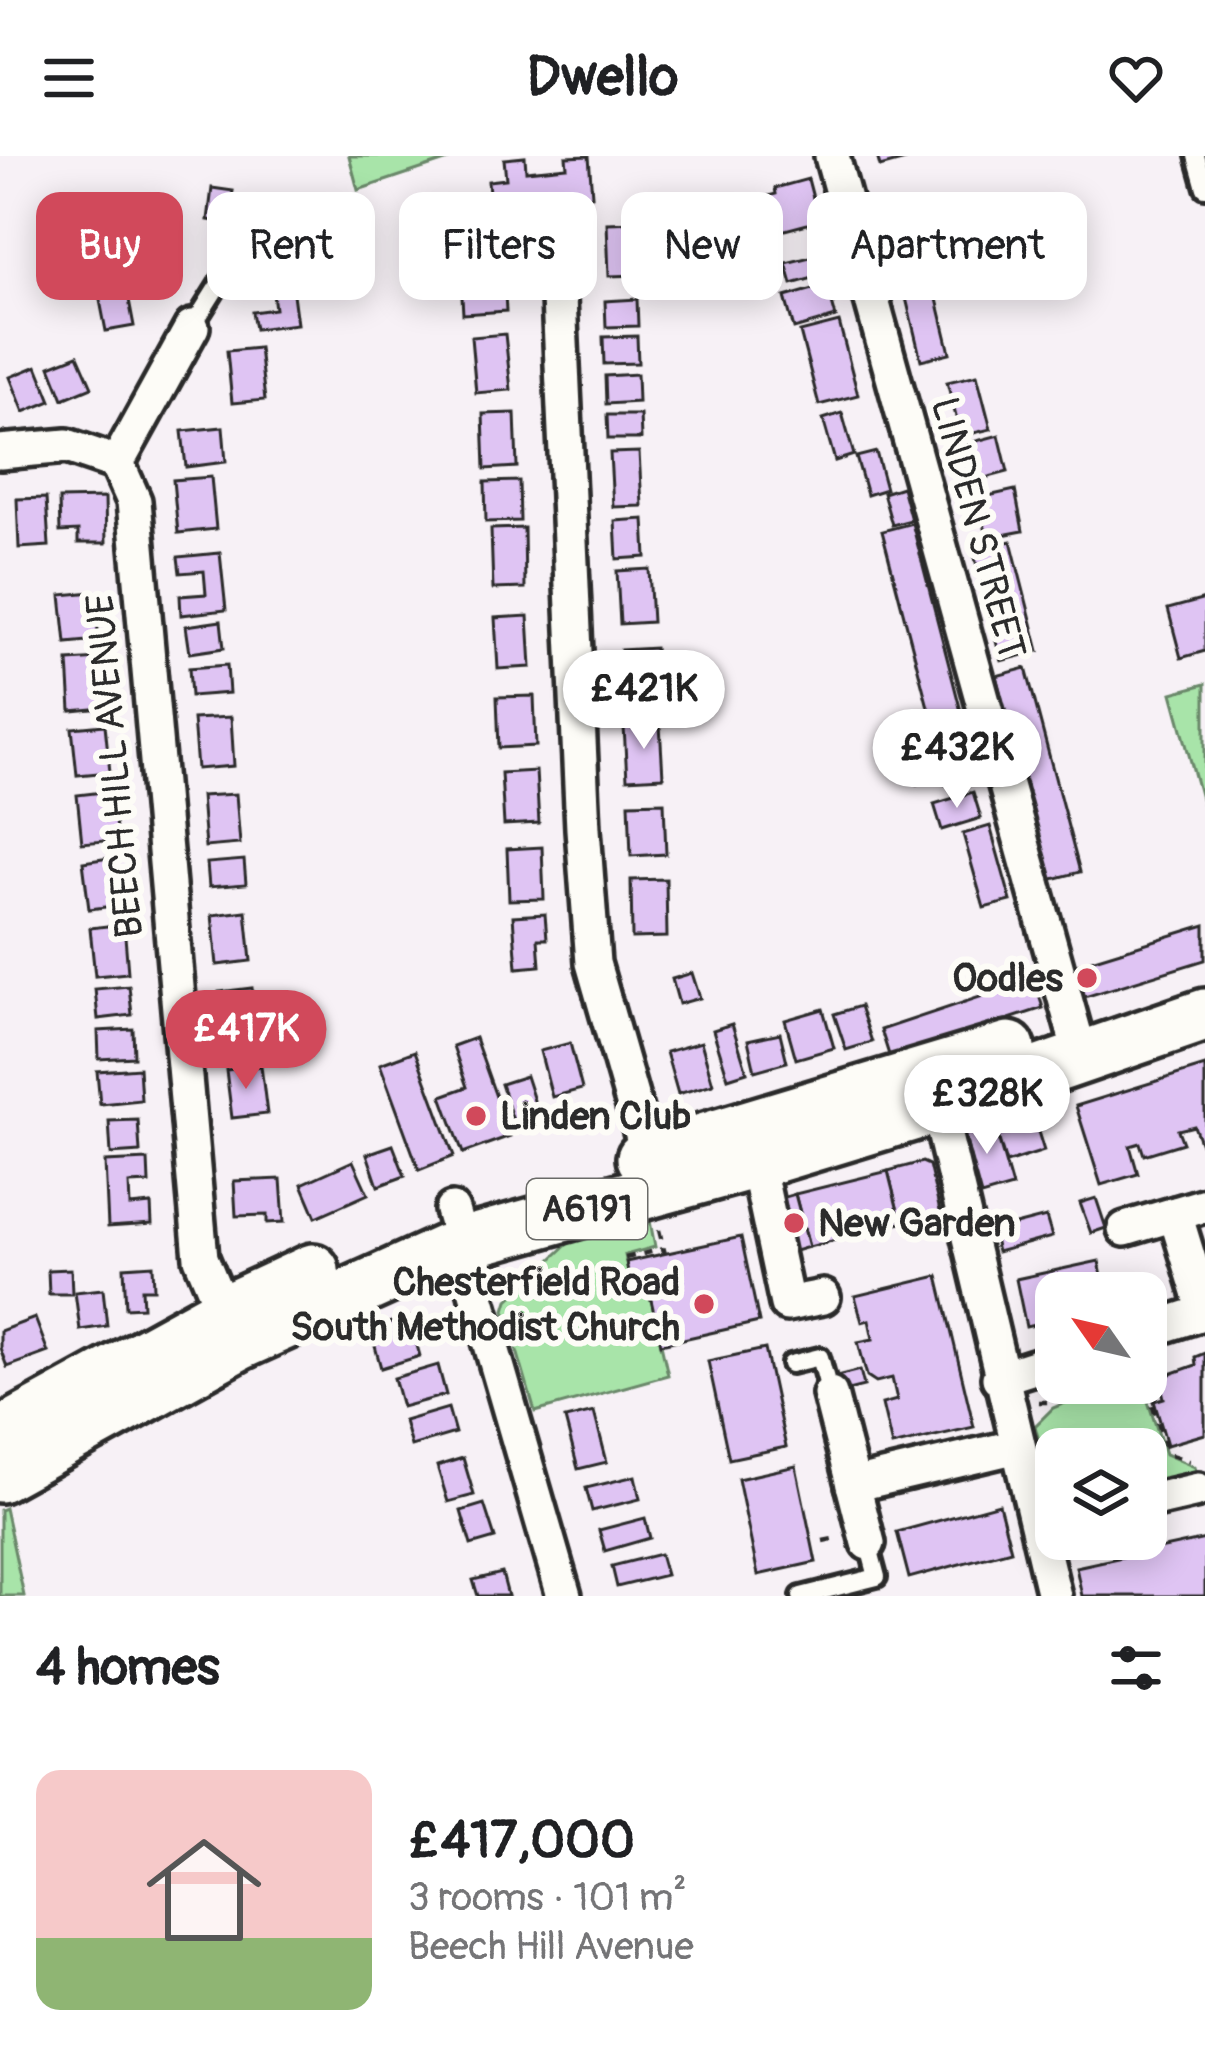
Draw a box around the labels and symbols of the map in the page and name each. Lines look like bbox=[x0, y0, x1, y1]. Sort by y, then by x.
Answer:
street label: LINDEN STREET bbox=[920, 392, 1036, 664]
street label: BEECH HILL AVENUE bbox=[76, 592, 154, 940]
pin: £421K bbox=[560, 650, 728, 752]
pin: £432K bbox=[873, 709, 1041, 811]
place label: Oodles bbox=[952, 954, 1064, 1003]
marker: Oodles bbox=[1074, 965, 1100, 991]
pin: £417K bbox=[162, 990, 330, 1092]
pin: £328K bbox=[903, 1055, 1071, 1157]
place label: Linden Club bbox=[500, 1092, 691, 1141]
marker: Linden Club bbox=[463, 1103, 489, 1129]
road number: A6191 bbox=[527, 1179, 647, 1239]
place label: New Garden bbox=[818, 1199, 1016, 1248]
marker: New Garden bbox=[781, 1210, 807, 1236]
place label: Chesterfield Road South Methodist Church bbox=[290, 1258, 680, 1352]
north arrow bbox=[1035, 1272, 1167, 1404]
marker: Chesterfield Road South Methodist Church bbox=[691, 1291, 717, 1317]

